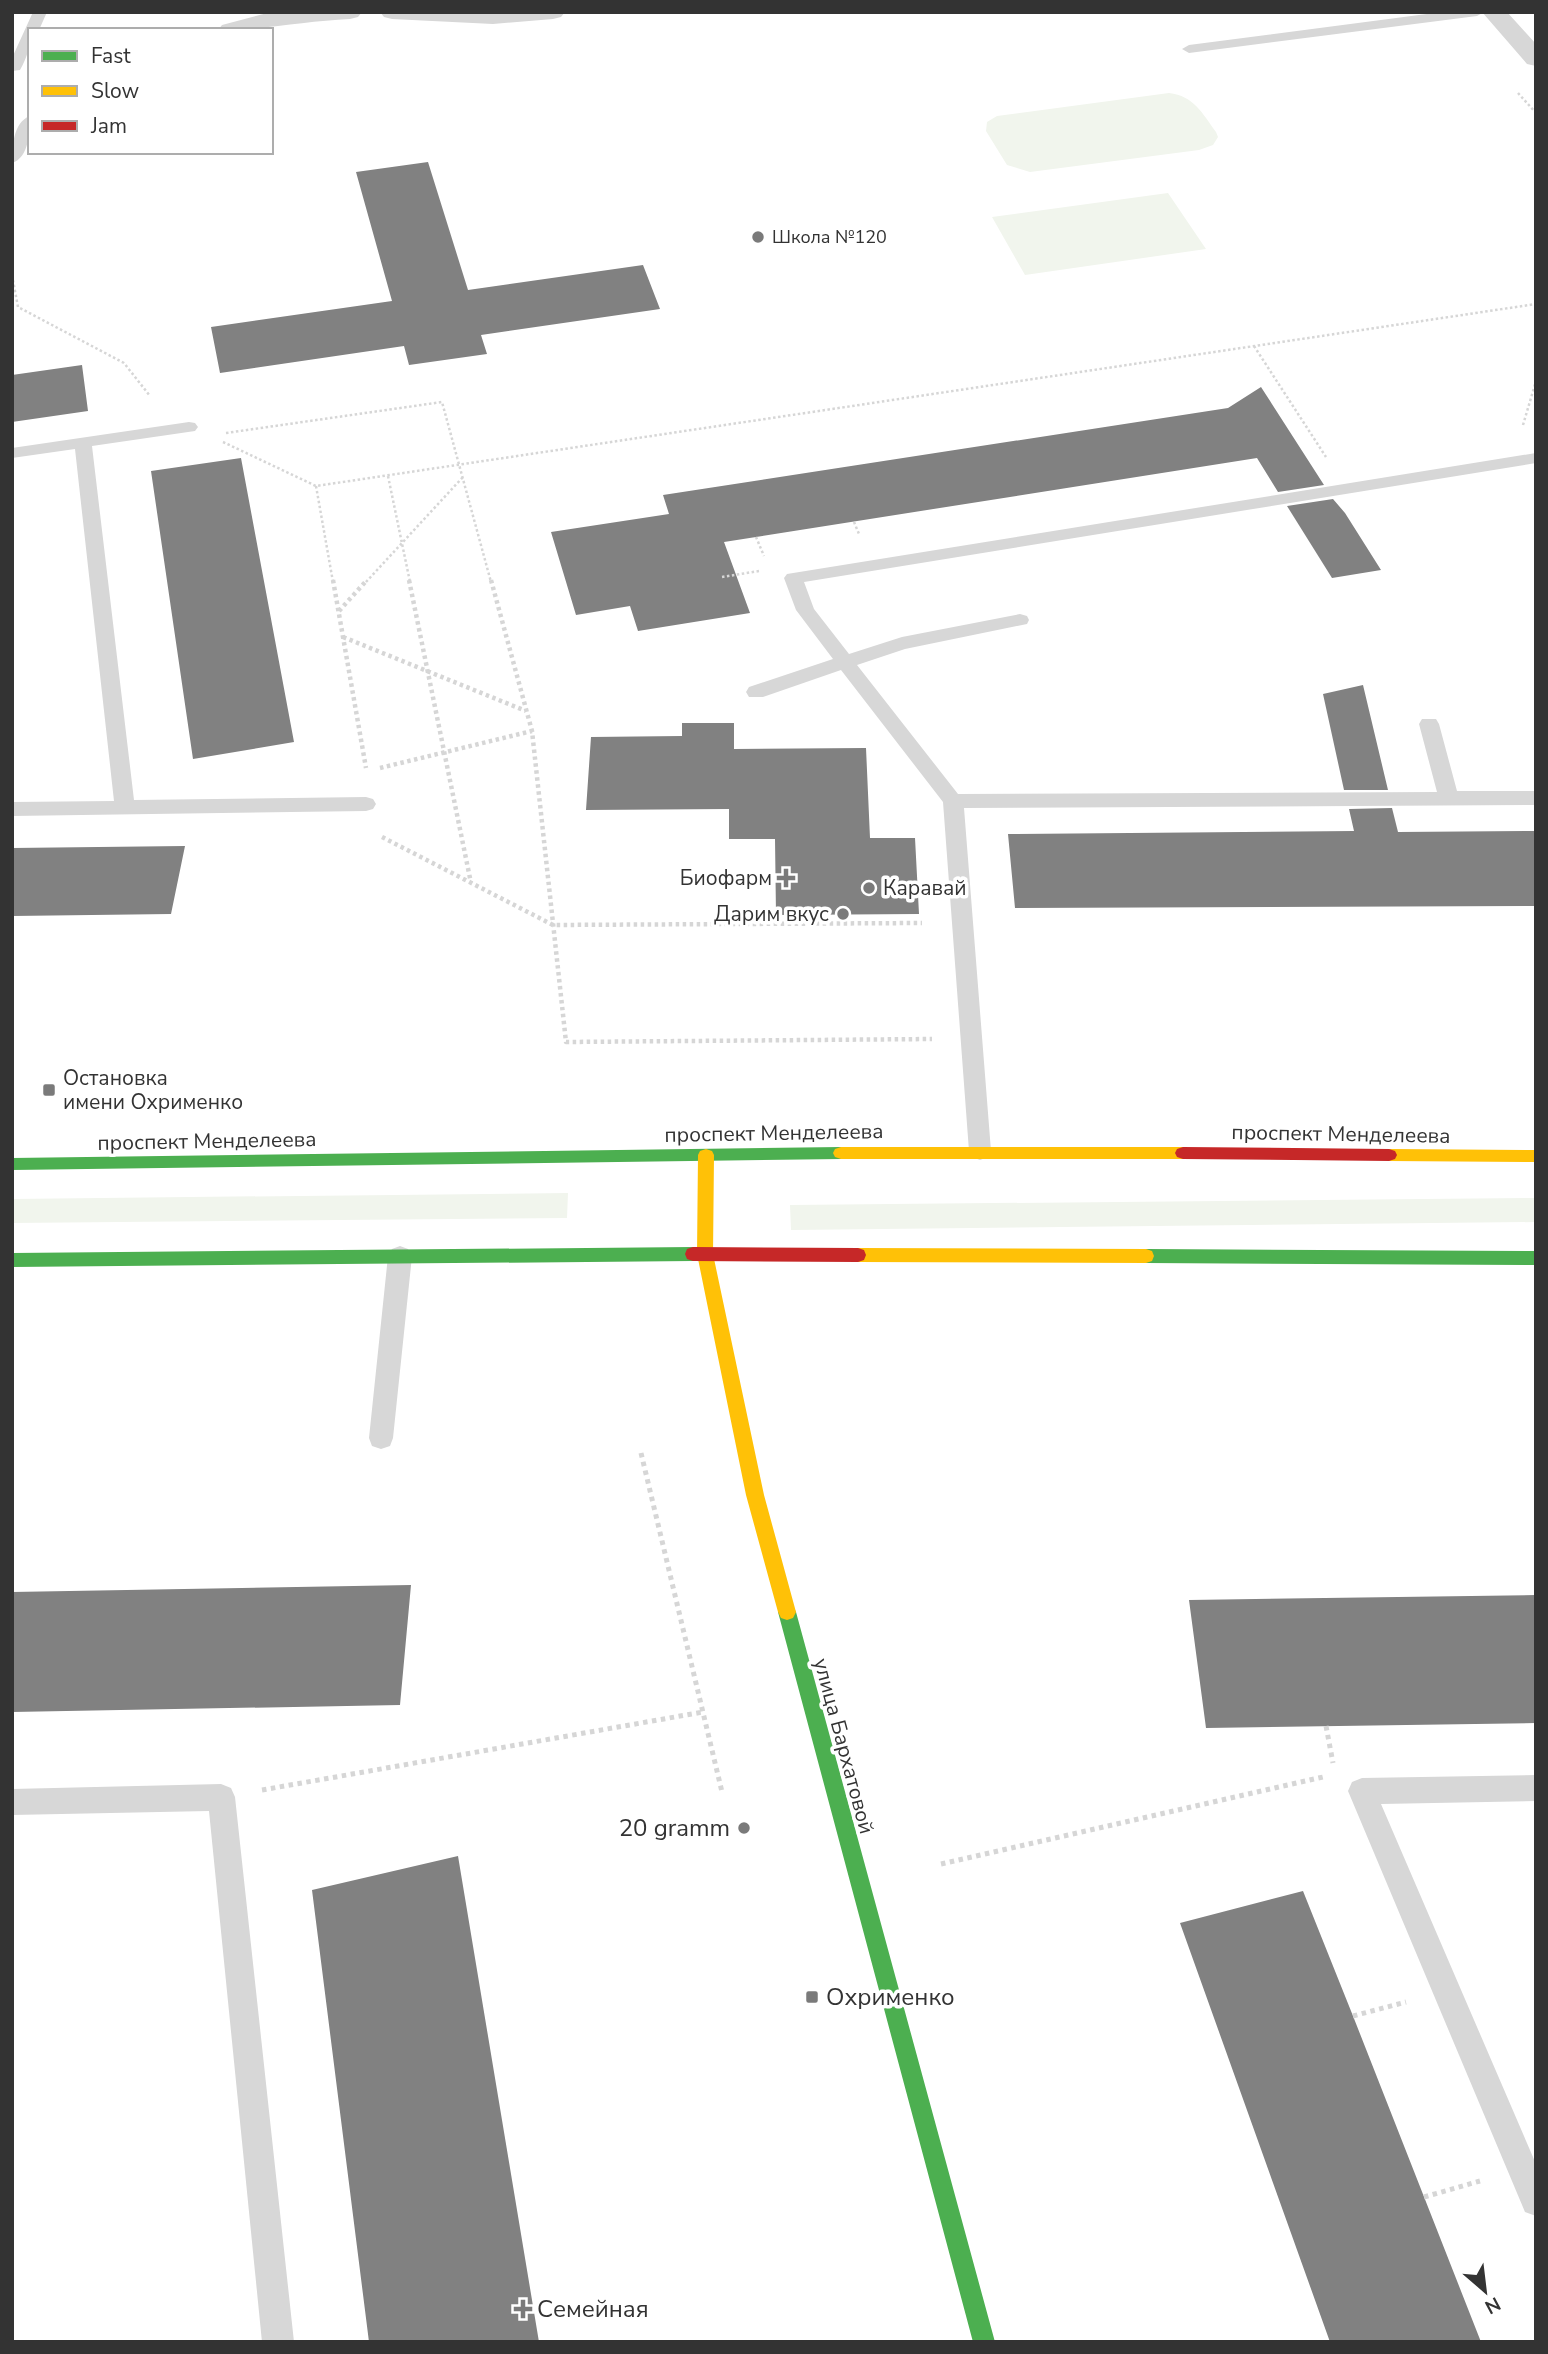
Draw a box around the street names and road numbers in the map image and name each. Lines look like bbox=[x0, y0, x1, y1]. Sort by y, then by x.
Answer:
street label: проспект Менделеева bbox=[664, 1117, 884, 1149]
street label: проспект Менделеева bbox=[1231, 1118, 1451, 1150]
street label: проспект Менделеева bbox=[97, 1125, 317, 1157]
street label: улица Бархатовой bbox=[807, 1655, 881, 1837]

